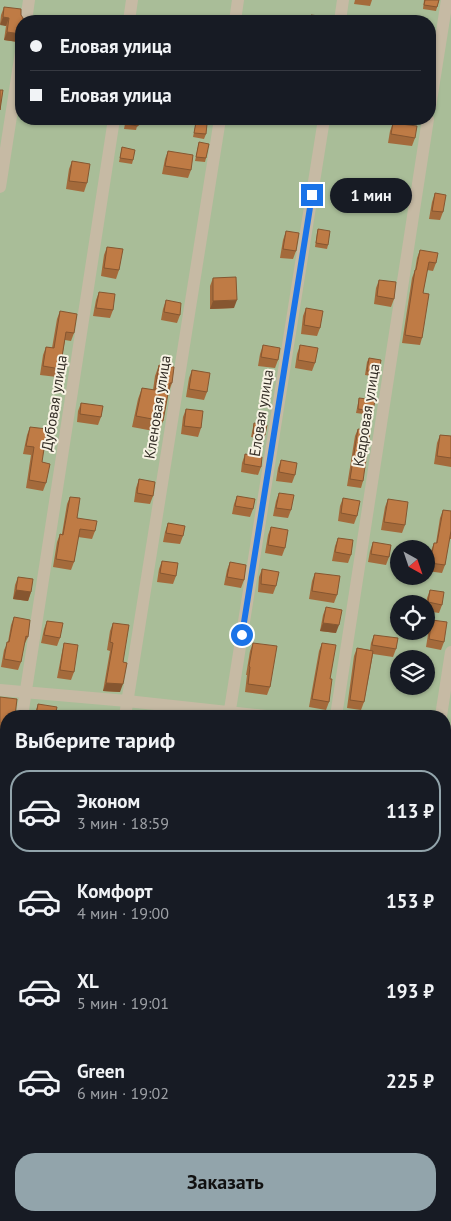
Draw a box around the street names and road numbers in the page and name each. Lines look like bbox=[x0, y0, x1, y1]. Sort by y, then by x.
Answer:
street label: Дубовая улица bbox=[37, 354, 71, 452]
street label: Кленовая улица bbox=[139, 354, 175, 460]
street label: Кедровая улица bbox=[348, 362, 384, 468]
street label: Еловая улица bbox=[245, 368, 277, 458]

